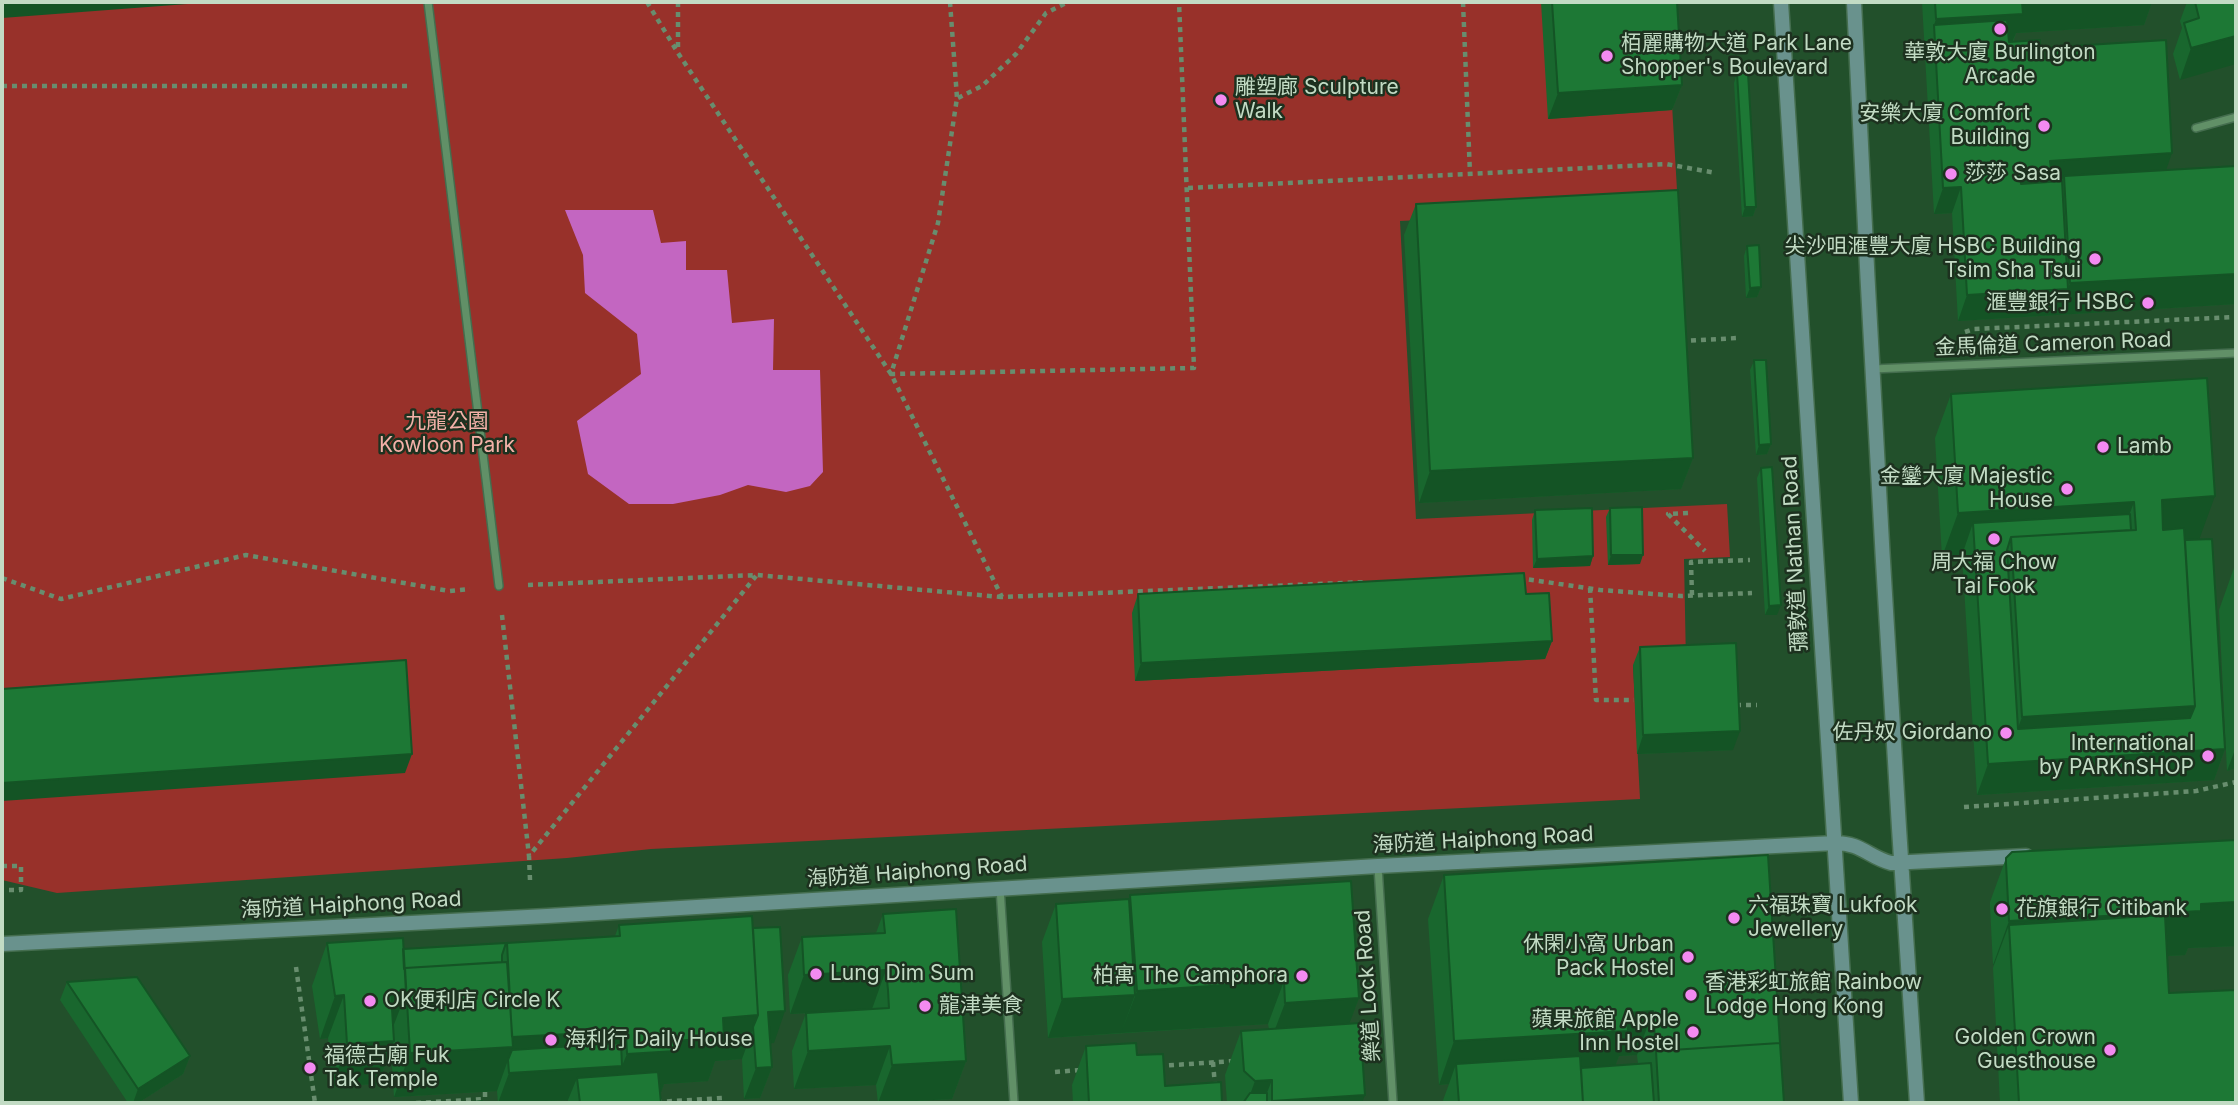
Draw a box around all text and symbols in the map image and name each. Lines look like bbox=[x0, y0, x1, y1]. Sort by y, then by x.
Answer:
marker: 華敦大廈 Burlington Arcade bbox=[1992, 21, 2008, 37]
place label: 栢麗購物大道 Park Lane Shopper's Boulevard bbox=[1621, 31, 1852, 81]
place label: 華敦大廈 Burlington Arcade bbox=[1904, 40, 2096, 90]
marker: 栢麗購物大道 Park Lane Shopper's Boulevard bbox=[1599, 48, 1615, 64]
place label: 雕塑廊 Sculpture Walk bbox=[1235, 75, 1399, 125]
marker: 雕塑廊 Sculpture Walk bbox=[1213, 92, 1229, 108]
place label: 安樂大廈 Comfort Building bbox=[1859, 101, 2030, 151]
marker: 安樂大廈 Comfort Building bbox=[2036, 118, 2052, 134]
place label: 莎莎 Sasa bbox=[1965, 161, 2061, 187]
marker: 莎莎 Sasa bbox=[1943, 166, 1959, 182]
place label: 尖沙咀滙豐大廈 HSBC Building Tsim Sha Tsui bbox=[1784, 234, 2081, 284]
marker: 尖沙咀滙豐大廈 HSBC Building Tsim Sha Tsui bbox=[2087, 251, 2103, 267]
place label: 滙豐銀行 HSBC bbox=[1986, 290, 2134, 316]
marker: 滙豐銀行 HSBC bbox=[2140, 295, 2156, 311]
street label: 金馬倫道 Cameron Road bbox=[1934, 327, 2172, 361]
park label: 九龍公園 Kowloon Park bbox=[379, 409, 515, 459]
place label: Lamb bbox=[2117, 434, 2172, 460]
marker: Lamb bbox=[2095, 439, 2111, 455]
street label: 彌敦道 Nathan Road bbox=[1777, 455, 1813, 653]
place label: 金鑾大廈 Majestic House bbox=[1880, 464, 2053, 514]
marker: 金鑾大廈 Majestic House bbox=[2059, 481, 2075, 497]
marker: 周大福 Chow Tai Fook bbox=[1986, 531, 2002, 547]
place label: 周大福 Chow Tai Fook bbox=[1931, 550, 2057, 600]
place label: 佐丹奴 Giordano bbox=[1833, 720, 1992, 746]
marker: 佐丹奴 Giordano bbox=[1998, 725, 2014, 741]
place label: International by PARKnSHOP bbox=[2039, 731, 2194, 781]
marker: International by PARKnSHOP bbox=[2200, 748, 2216, 764]
street label: 海防道 Haiphong Road bbox=[1372, 822, 1594, 858]
street label: 海防道 Haiphong Road bbox=[806, 852, 1028, 892]
street label: 海防道 Haiphong Road bbox=[240, 887, 462, 923]
place label: 六福珠寶 Lukfook Jewellery bbox=[1748, 893, 1918, 943]
place label: 花旗銀行 Citibank bbox=[2016, 896, 2187, 922]
marker: 花旗銀行 Citibank bbox=[1994, 901, 2010, 917]
street label: 樂道 Lock Road bbox=[1350, 909, 1386, 1063]
marker: 六福珠寶 Lukfook Jewellery bbox=[1726, 910, 1742, 926]
place label: 休閑小窩 Urban Pack Hostel bbox=[1523, 932, 1674, 982]
marker: 休閑小窩 Urban Pack Hostel bbox=[1680, 949, 1696, 965]
place label: Lung Dim Sum bbox=[830, 961, 974, 987]
place label: 柏寓 The Camphora bbox=[1093, 963, 1288, 989]
marker: Lung Dim Sum bbox=[808, 966, 824, 982]
marker: 柏寓 The Camphora bbox=[1294, 968, 1310, 984]
place label: 香港彩虹旅館 Rainbow Lodge Hong Kong bbox=[1705, 970, 1922, 1020]
marker: 香港彩虹旅館 Rainbow Lodge Hong Kong bbox=[1683, 987, 1699, 1003]
place label: OK便利店 Circle K bbox=[384, 988, 560, 1014]
marker: OK便利店 Circle K bbox=[362, 993, 378, 1009]
place label: 龍津美食 bbox=[939, 993, 1023, 1019]
marker: 龍津美食 bbox=[917, 998, 933, 1014]
place label: 蘋果旅館 Apple Inn Hostel bbox=[1532, 1007, 1679, 1057]
marker: 蘋果旅館 Apple Inn Hostel bbox=[1685, 1024, 1701, 1040]
place label: Golden Crown Guesthouse bbox=[1955, 1025, 2096, 1075]
place label: 海利行 Daily House bbox=[565, 1027, 753, 1053]
marker: 海利行 Daily House bbox=[543, 1032, 559, 1048]
marker: Golden Crown Guesthouse bbox=[2102, 1042, 2118, 1058]
place label: 福德古廟 Fuk Tak Temple bbox=[324, 1043, 450, 1093]
marker: 福德古廟 Fuk Tak Temple bbox=[302, 1060, 318, 1076]

